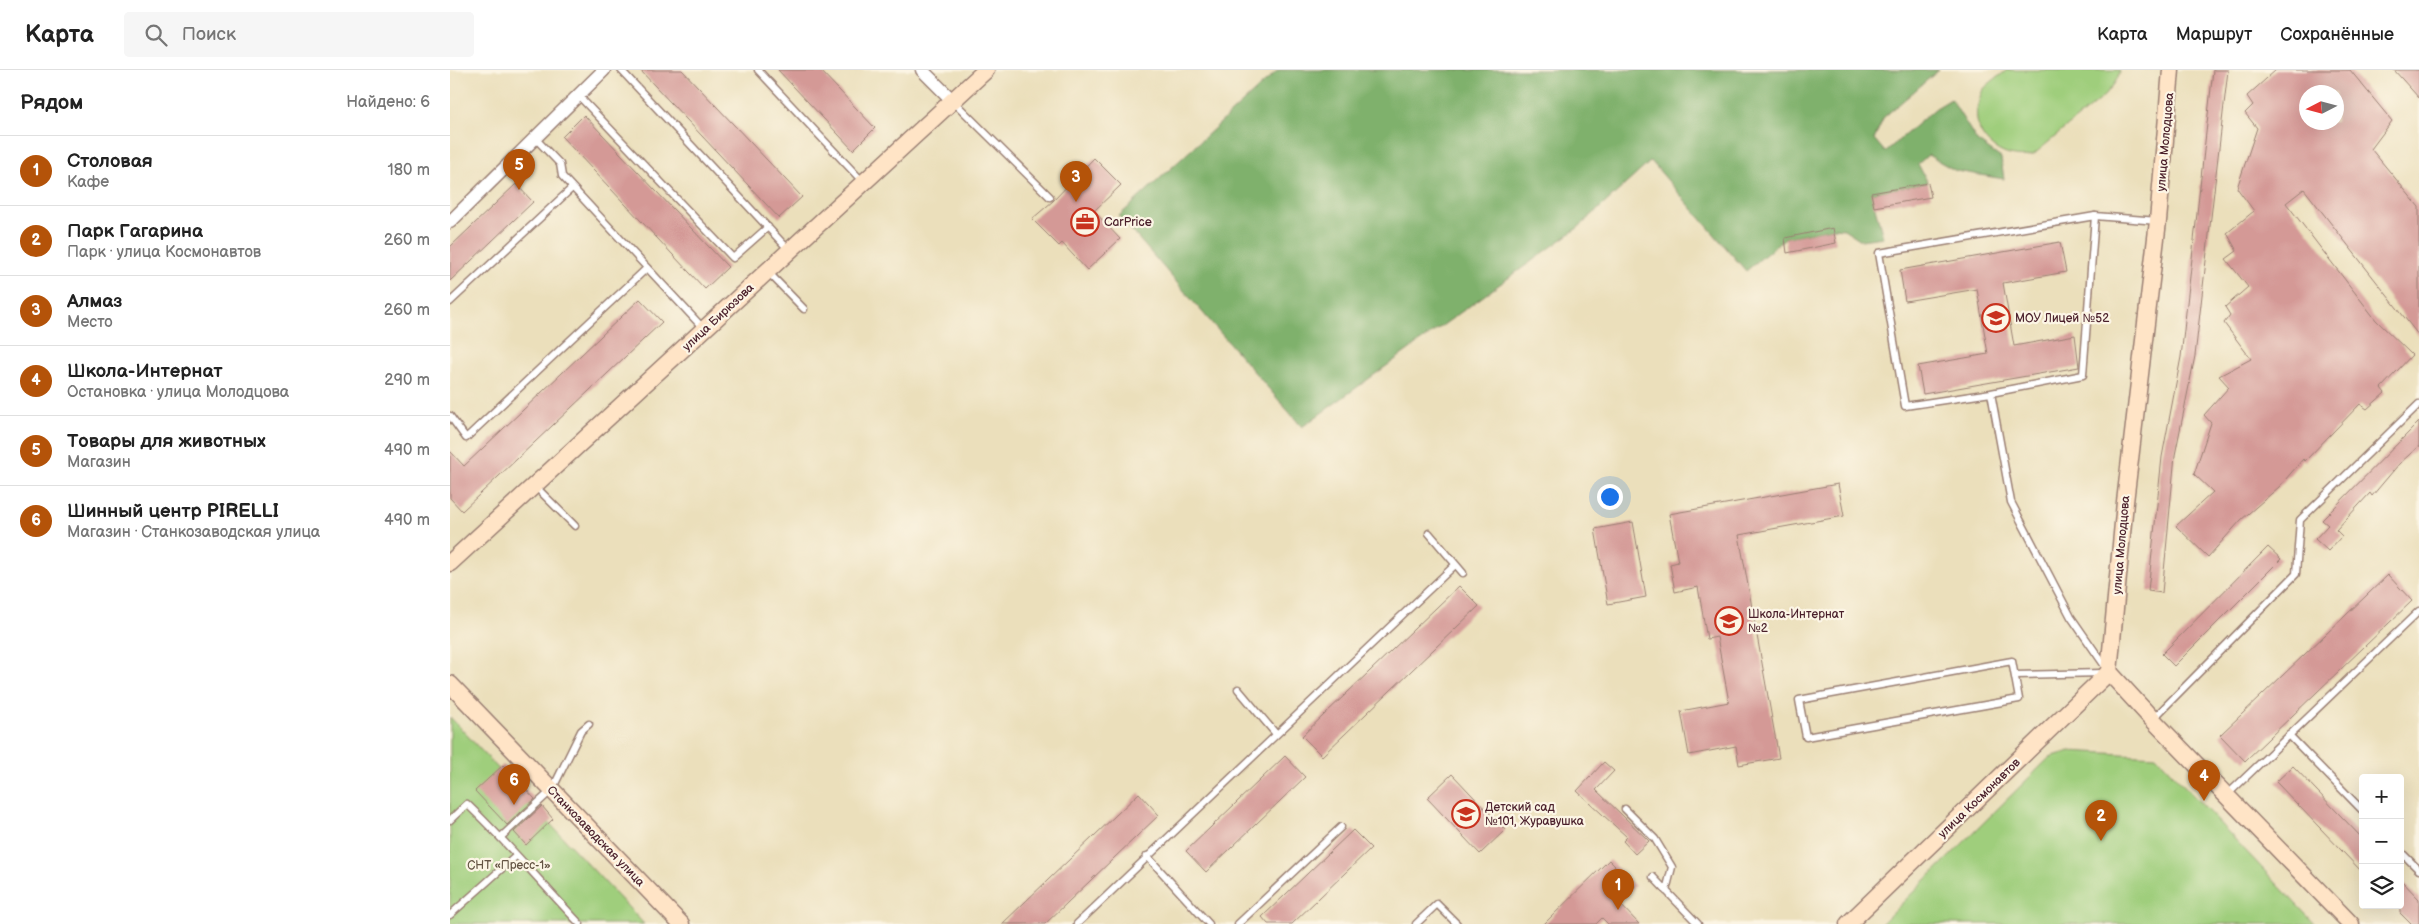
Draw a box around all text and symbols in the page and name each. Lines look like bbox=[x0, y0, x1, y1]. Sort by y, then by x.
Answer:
search box bbox=[124, 12, 474, 57]
text: Карта bbox=[25, 20, 94, 49]
icon: search bbox=[142, 21, 170, 49]
text: Поиск bbox=[182, 23, 236, 46]
text: Карта bbox=[2097, 24, 2148, 45]
text: Маршрут bbox=[2176, 24, 2252, 45]
text: Сохранённые bbox=[2280, 24, 2394, 45]
north arrow bbox=[2299, 85, 2344, 130]
text: Рядом bbox=[20, 90, 83, 115]
street label: улица Молодцова bbox=[2154, 92, 2177, 192]
text: Найдено: 6 bbox=[346, 93, 430, 112]
pin: 5 bbox=[503, 149, 535, 190]
text: Столовая bbox=[67, 150, 153, 173]
text: 1 bbox=[33, 161, 39, 180]
text: 180 m bbox=[388, 161, 430, 180]
pin: 3 bbox=[1060, 161, 1092, 202]
text: Кафе bbox=[67, 173, 109, 192]
office icon: CarPrice bbox=[1070, 207, 1100, 237]
place label: CarPrice bbox=[1104, 215, 1152, 230]
text: Парк Гагарина bbox=[67, 220, 203, 243]
text: 2 bbox=[31, 231, 41, 250]
text: 260 m bbox=[384, 231, 430, 250]
text: Парк · улица Космонавтов bbox=[67, 243, 261, 262]
street label: улица Бирюзова bbox=[679, 280, 757, 354]
text: Алмаз bbox=[67, 290, 122, 313]
text: 3 bbox=[31, 301, 41, 320]
text: 260 m bbox=[384, 301, 430, 320]
school or university icon: МОУ Лицей №52 bbox=[1981, 303, 2011, 333]
place label: МОУ Лицей №52 bbox=[2015, 311, 2109, 326]
text: Место bbox=[67, 313, 113, 332]
text: Школа-Интернат bbox=[67, 360, 222, 383]
text: 4 bbox=[31, 371, 41, 390]
text: 290 m bbox=[384, 371, 430, 390]
text: Остановка · улица Молодцова bbox=[67, 383, 289, 402]
text: Товары для животных bbox=[67, 430, 266, 453]
text: 5 bbox=[31, 441, 41, 460]
text: 490 m bbox=[384, 441, 430, 460]
text: Магазин bbox=[67, 453, 131, 472]
your location bbox=[1597, 484, 1623, 510]
street label: улица Молодцова bbox=[2110, 495, 2133, 595]
text: Шинный центр PIRELLI bbox=[67, 500, 279, 523]
text: 6 bbox=[31, 511, 41, 530]
text: 490 m bbox=[384, 511, 430, 530]
text: Магазин · Станкозаводская улица bbox=[67, 523, 320, 542]
school or university icon: Школа-Интернат №2 bbox=[1714, 606, 1744, 636]
place label: Школа-Интернат №2 bbox=[1748, 607, 1845, 636]
street label: улица Космонавтов bbox=[1935, 755, 2024, 841]
pin: 4 bbox=[2188, 760, 2220, 801]
pin: 6 bbox=[498, 764, 530, 805]
map controls bbox=[2359, 774, 2404, 909]
button: + bbox=[2359, 774, 2404, 819]
street label: Станкозаводская улица bbox=[544, 783, 648, 890]
school or university icon: Детский сад №101, Журавушка bbox=[1451, 799, 1481, 829]
place label: Детский сад №101, Журавушка bbox=[1485, 800, 1584, 829]
pin: 2 bbox=[2085, 800, 2117, 841]
button: − bbox=[2359, 819, 2404, 864]
park label: СНТ «Пресс-1» bbox=[467, 858, 551, 873]
button: layers bbox=[2359, 864, 2404, 909]
pin: 1 bbox=[1602, 869, 1634, 910]

